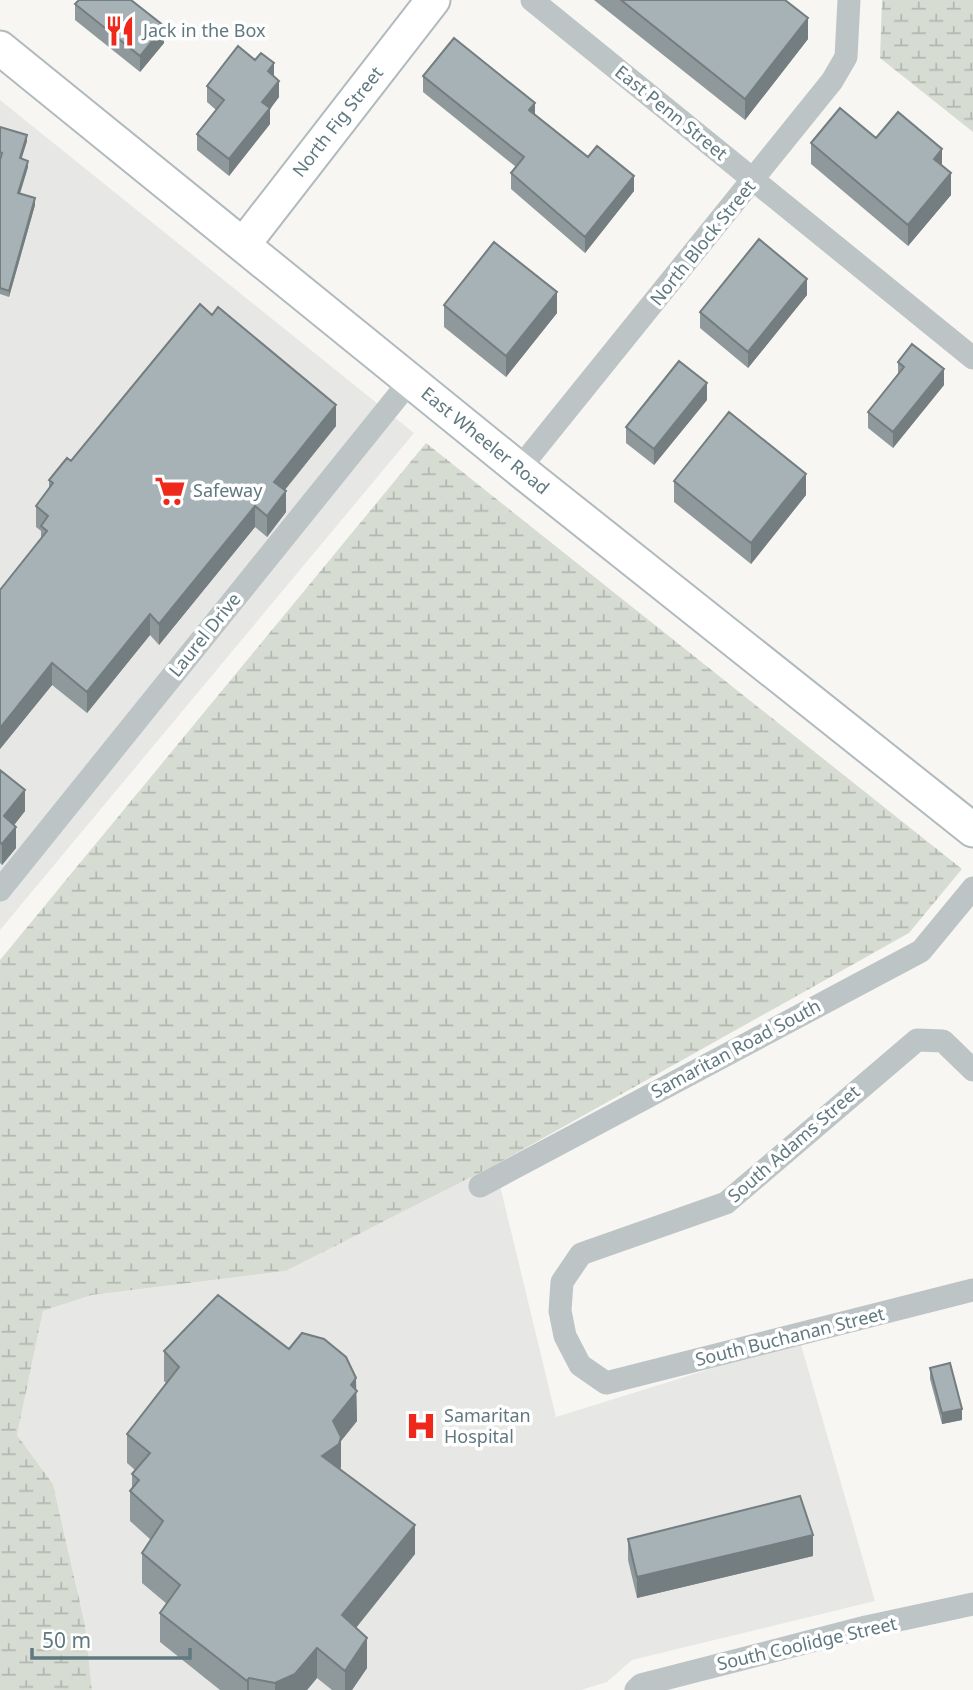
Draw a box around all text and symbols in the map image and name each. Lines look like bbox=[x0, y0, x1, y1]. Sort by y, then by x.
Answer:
restaurant icon: Jack in the Box bbox=[103, 14, 137, 48]
place label: Jack in the Box bbox=[141, 18, 266, 42]
street label: East Penn Street bbox=[610, 59, 733, 165]
street label: North Fig Street bbox=[286, 61, 388, 182]
street label: North Block Street bbox=[644, 174, 761, 310]
street label: East Wheeler Road bbox=[417, 381, 555, 499]
supermarket icon: Safeway bbox=[153, 474, 187, 508]
place label: Safeway bbox=[193, 478, 263, 502]
street label: Laurel Drive bbox=[163, 587, 246, 681]
street label: Samaritan Road South bbox=[647, 993, 825, 1103]
street label: South Adams Street bbox=[722, 1079, 865, 1207]
street label: South Buchanan Street bbox=[693, 1301, 887, 1371]
place label: Samaritan Hospital bbox=[444, 1403, 531, 1448]
hospital icon: Samaritan Hospital bbox=[404, 1409, 438, 1443]
street label: South Coolidge Street bbox=[714, 1611, 900, 1675]
scale bar bbox=[32, 1616, 189, 1660]
text: 50 m bbox=[42, 1626, 91, 1654]

